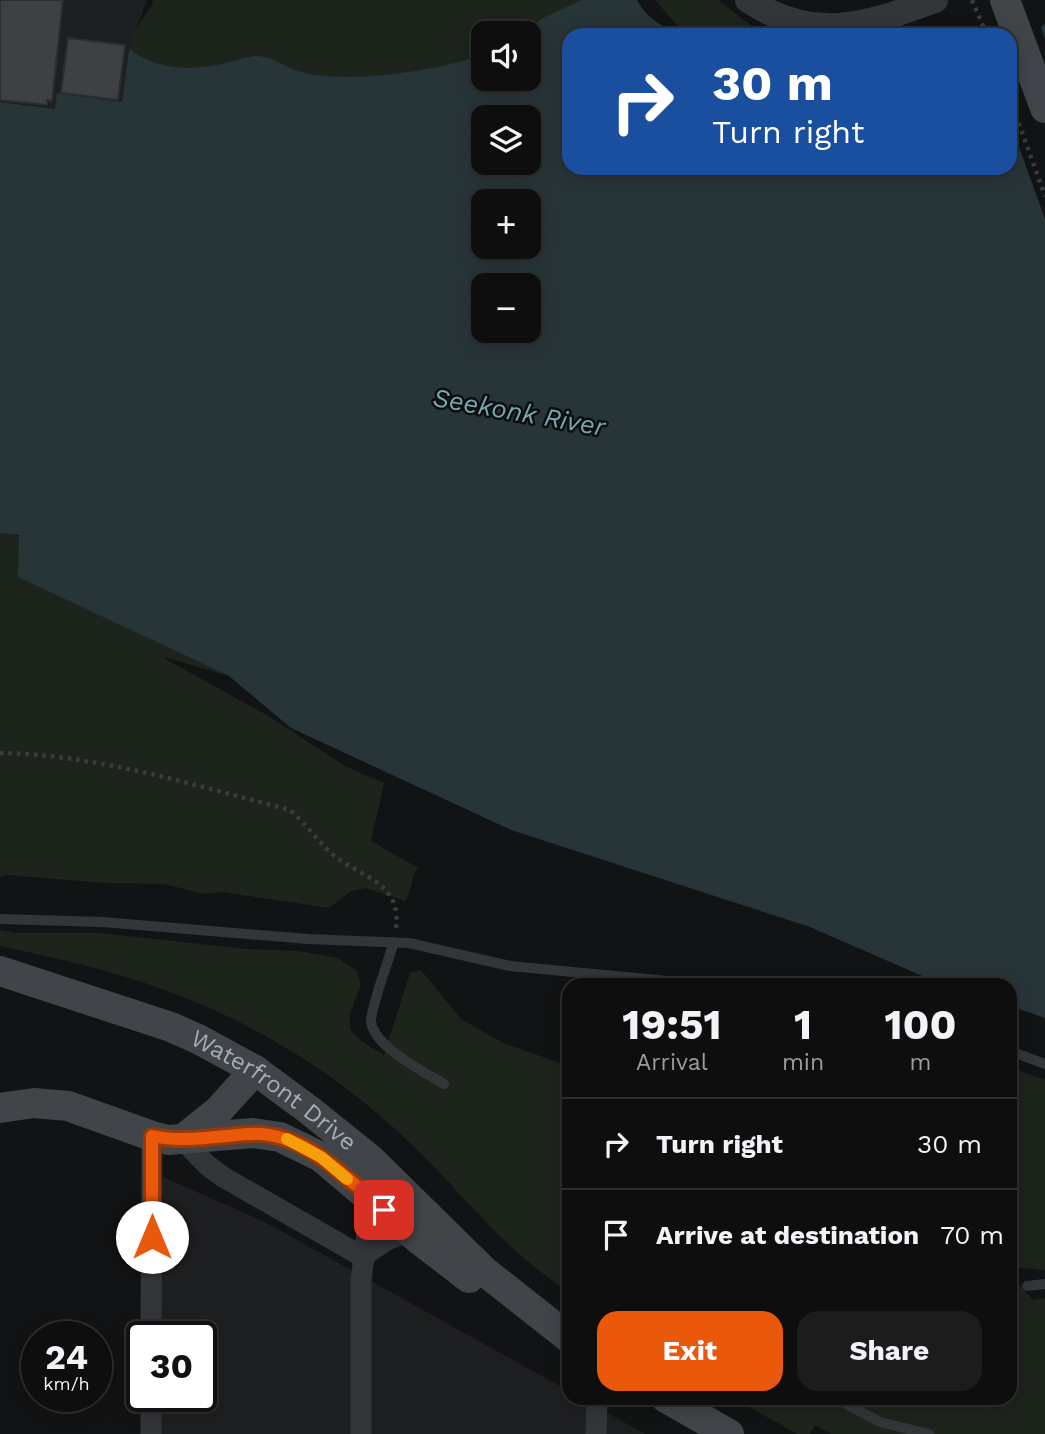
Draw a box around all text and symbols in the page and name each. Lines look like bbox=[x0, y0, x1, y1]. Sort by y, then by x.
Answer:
map controls bbox=[471, 21, 541, 343]
button: sound bbox=[471, 21, 541, 91]
text: 30 m bbox=[712, 54, 833, 112]
icon: right bbox=[597, 56, 688, 147]
button: layers bbox=[471, 105, 541, 175]
text: Turn right bbox=[712, 113, 864, 151]
button: + bbox=[471, 189, 541, 259]
button: − bbox=[471, 273, 541, 343]
water label: Seekonk River bbox=[430, 382, 608, 442]
text: 19:51 bbox=[622, 1000, 722, 1049]
text: 1 bbox=[794, 1000, 812, 1049]
text: 100 bbox=[884, 1000, 957, 1049]
street label: Waterfront Drive bbox=[186, 1024, 362, 1157]
text: Arrival bbox=[636, 1049, 708, 1076]
text: min bbox=[782, 1049, 824, 1076]
text: m bbox=[910, 1049, 932, 1076]
icon: right bbox=[597, 1125, 635, 1163]
text: Turn right bbox=[656, 1129, 783, 1159]
text: 30 m bbox=[917, 1129, 982, 1159]
pin bbox=[354, 1180, 414, 1240]
icon: arrive bbox=[365, 1191, 403, 1229]
position arrow bbox=[115, 1200, 189, 1274]
icon: arrive bbox=[597, 1216, 635, 1254]
text: Arrive at destination bbox=[656, 1220, 919, 1250]
text: 70 m bbox=[940, 1220, 1004, 1250]
button: Exit bbox=[597, 1311, 783, 1391]
button: Share bbox=[797, 1311, 982, 1391]
speed limit sign: 30 bbox=[126, 1321, 217, 1412]
text: 24 bbox=[45, 1336, 88, 1378]
text: km/h bbox=[43, 1373, 90, 1394]

